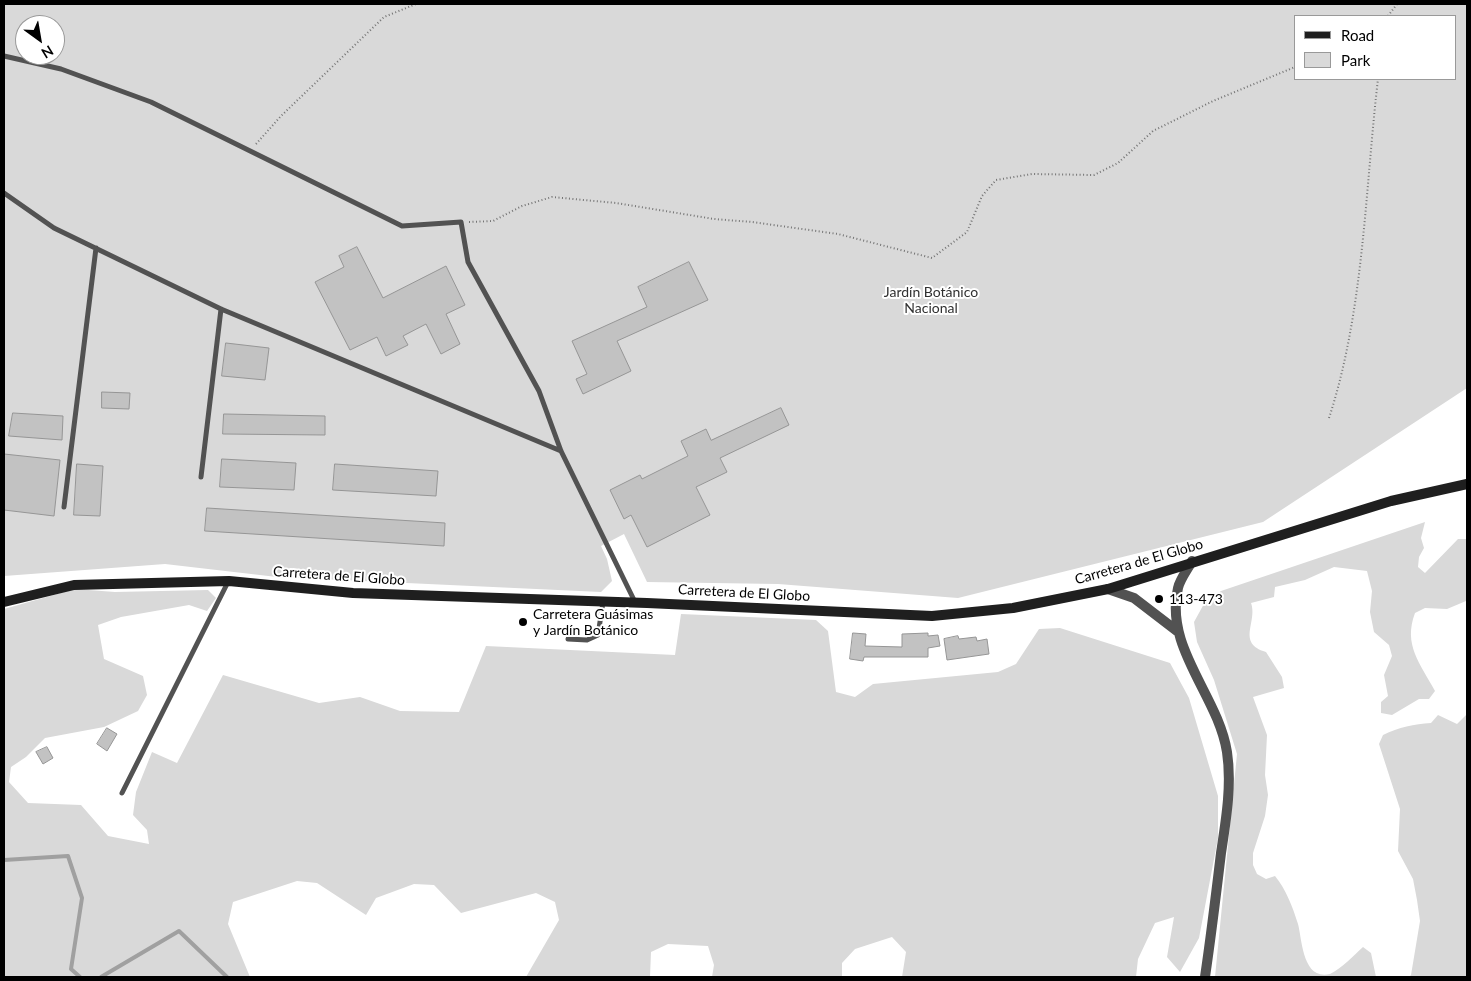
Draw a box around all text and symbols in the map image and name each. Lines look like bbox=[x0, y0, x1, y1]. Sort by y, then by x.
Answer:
north arrow bbox=[15, 15, 65, 65]
legend bbox=[1294, 15, 1456, 80]
text: Road bbox=[1341, 26, 1374, 44]
text: N bbox=[39, 42, 57, 62]
text: Park bbox=[1341, 51, 1370, 69]
park label: Jardín Botánico Nacional bbox=[884, 284, 978, 316]
street label: Carretera de El Globo bbox=[1073, 536, 1205, 588]
street label: Carretera de El Globo bbox=[272, 563, 406, 589]
street label: Carretera de El Globo bbox=[677, 581, 811, 605]
place label: 113-473 bbox=[1169, 591, 1223, 607]
marker: 113-473 bbox=[1153, 593, 1165, 605]
place label: Carretera Guásimas y Jardín Botánico bbox=[533, 606, 653, 638]
marker: Carretera Guásimas y Jardín Botánico bbox=[517, 616, 529, 628]

